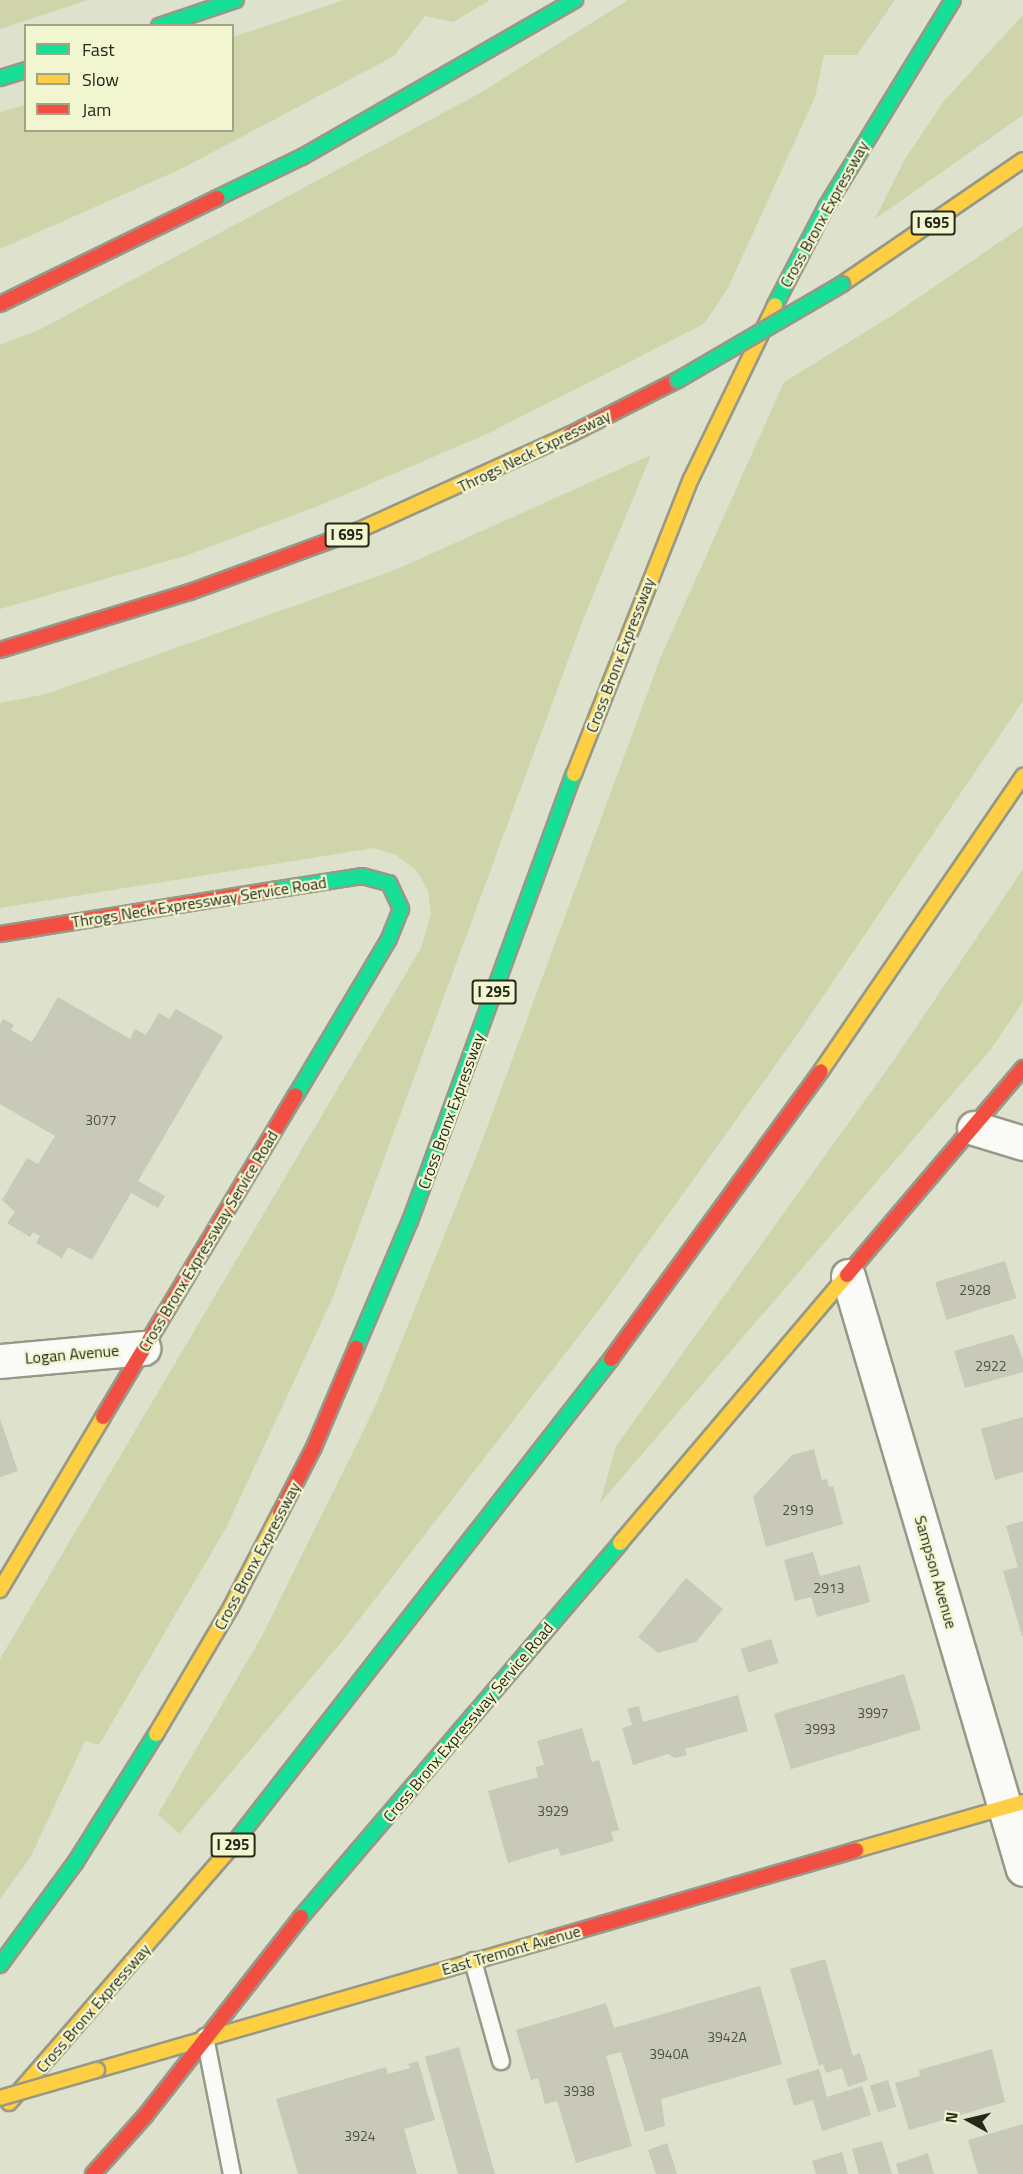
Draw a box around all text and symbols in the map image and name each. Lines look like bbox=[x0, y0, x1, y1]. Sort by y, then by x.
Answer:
legend bbox=[24, 24, 234, 132]
text: Fast bbox=[82, 36, 115, 63]
text: Slow bbox=[82, 66, 119, 93]
text: Jam bbox=[82, 96, 111, 123]
street label: Cross Bronx Expressway bbox=[776, 137, 872, 291]
road number: I 695 bbox=[910, 211, 956, 235]
street label: Throgs Neck Expressway bbox=[454, 406, 614, 496]
road number: I 695 bbox=[324, 523, 370, 547]
street label: Cross Bronx Expressway bbox=[582, 575, 658, 735]
street label: Throgs Neck Expressway Service Road bbox=[70, 872, 328, 932]
road number: I 295 bbox=[472, 980, 516, 1004]
street label: Cross Bronx Expressway bbox=[414, 1030, 488, 1192]
house number: 3077 bbox=[85, 1112, 117, 1128]
street label: Cross Bronx Expressway Service Road bbox=[134, 1127, 282, 1355]
house number: 2928 bbox=[959, 1282, 991, 1298]
street label: Logan Avenue bbox=[24, 1340, 120, 1368]
house number: 2922 bbox=[975, 1358, 1007, 1374]
street label: Cross Bronx Expressway bbox=[210, 1479, 304, 1633]
house number: 2919 bbox=[782, 1502, 814, 1518]
street label: Sampson Avenue bbox=[911, 1513, 961, 1631]
house number: 2913 bbox=[813, 1580, 845, 1596]
street label: Cross Bronx Expressway Service Road bbox=[379, 1618, 557, 1826]
house number: 3997 bbox=[857, 1705, 889, 1721]
house number: 3993 bbox=[804, 1721, 836, 1737]
house number: 3929 bbox=[537, 1803, 569, 1819]
road number: I 295 bbox=[210, 1833, 256, 1857]
street label: East Tremont Avenue bbox=[439, 1921, 583, 1979]
street label: Cross Bronx Expressway bbox=[32, 1940, 154, 2076]
house number: 3942A bbox=[707, 2029, 747, 2045]
house number: 3940A bbox=[649, 2046, 689, 2062]
house number: 3938 bbox=[563, 2083, 595, 2099]
north arrow bbox=[939, 2090, 999, 2150]
text: N bbox=[939, 2110, 964, 2125]
house number: 3924 bbox=[344, 2128, 376, 2144]

